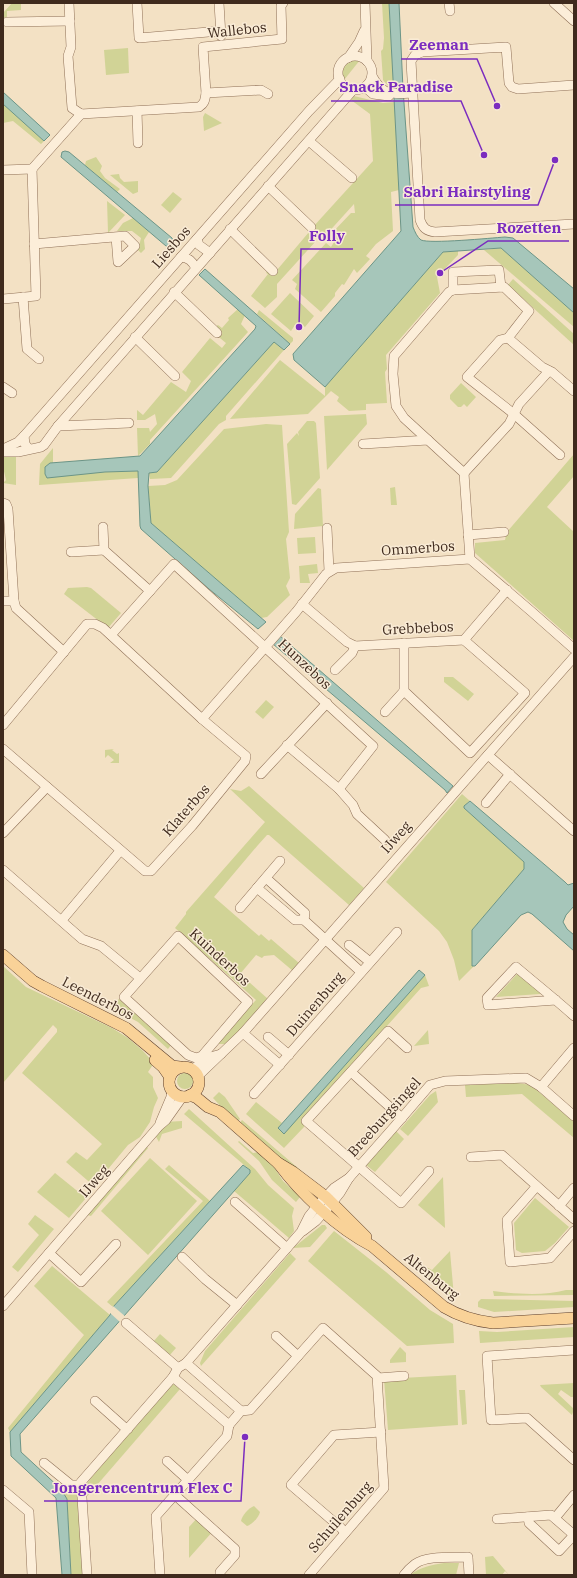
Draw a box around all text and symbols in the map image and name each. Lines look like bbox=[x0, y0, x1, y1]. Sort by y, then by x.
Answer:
street label: Wallebos bbox=[206, 18, 268, 42]
callout: Zeeman bbox=[401, 32, 477, 59]
text: Zeeman bbox=[409, 35, 469, 54]
callout: Snack Paradise bbox=[331, 74, 461, 101]
text: Snack Paradise bbox=[339, 77, 453, 96]
callout: Sabri Hairstyling bbox=[395, 178, 538, 205]
text: Sabri Hairstyling bbox=[404, 182, 531, 201]
callout: Rozetten bbox=[488, 214, 569, 241]
text: Rozetten bbox=[497, 218, 562, 237]
street label: Liesbos bbox=[148, 222, 194, 272]
callout: Folly bbox=[301, 222, 353, 249]
text: Folly bbox=[309, 226, 345, 245]
street label: Ommerbos bbox=[381, 536, 456, 560]
street label: Grebbebos bbox=[382, 617, 454, 639]
street label: Hunzebos bbox=[275, 635, 336, 693]
street label: Klaterbos bbox=[158, 780, 214, 840]
street label: IJweg bbox=[377, 817, 415, 857]
street label: Kuinderbos bbox=[186, 924, 254, 990]
street label: Duinenburg bbox=[282, 968, 348, 1040]
street label: Leenderbos bbox=[59, 972, 137, 1024]
street label: Breeburgsingel bbox=[344, 1073, 424, 1161]
street label: IJweg bbox=[75, 1161, 113, 1201]
street label: Altenburg bbox=[401, 1248, 464, 1304]
callout: Jongerencentrum Flex C bbox=[44, 1474, 241, 1501]
street label: Schuilenburg bbox=[304, 1477, 376, 1556]
text: Jongerencentrum Flex C bbox=[51, 1478, 233, 1497]

